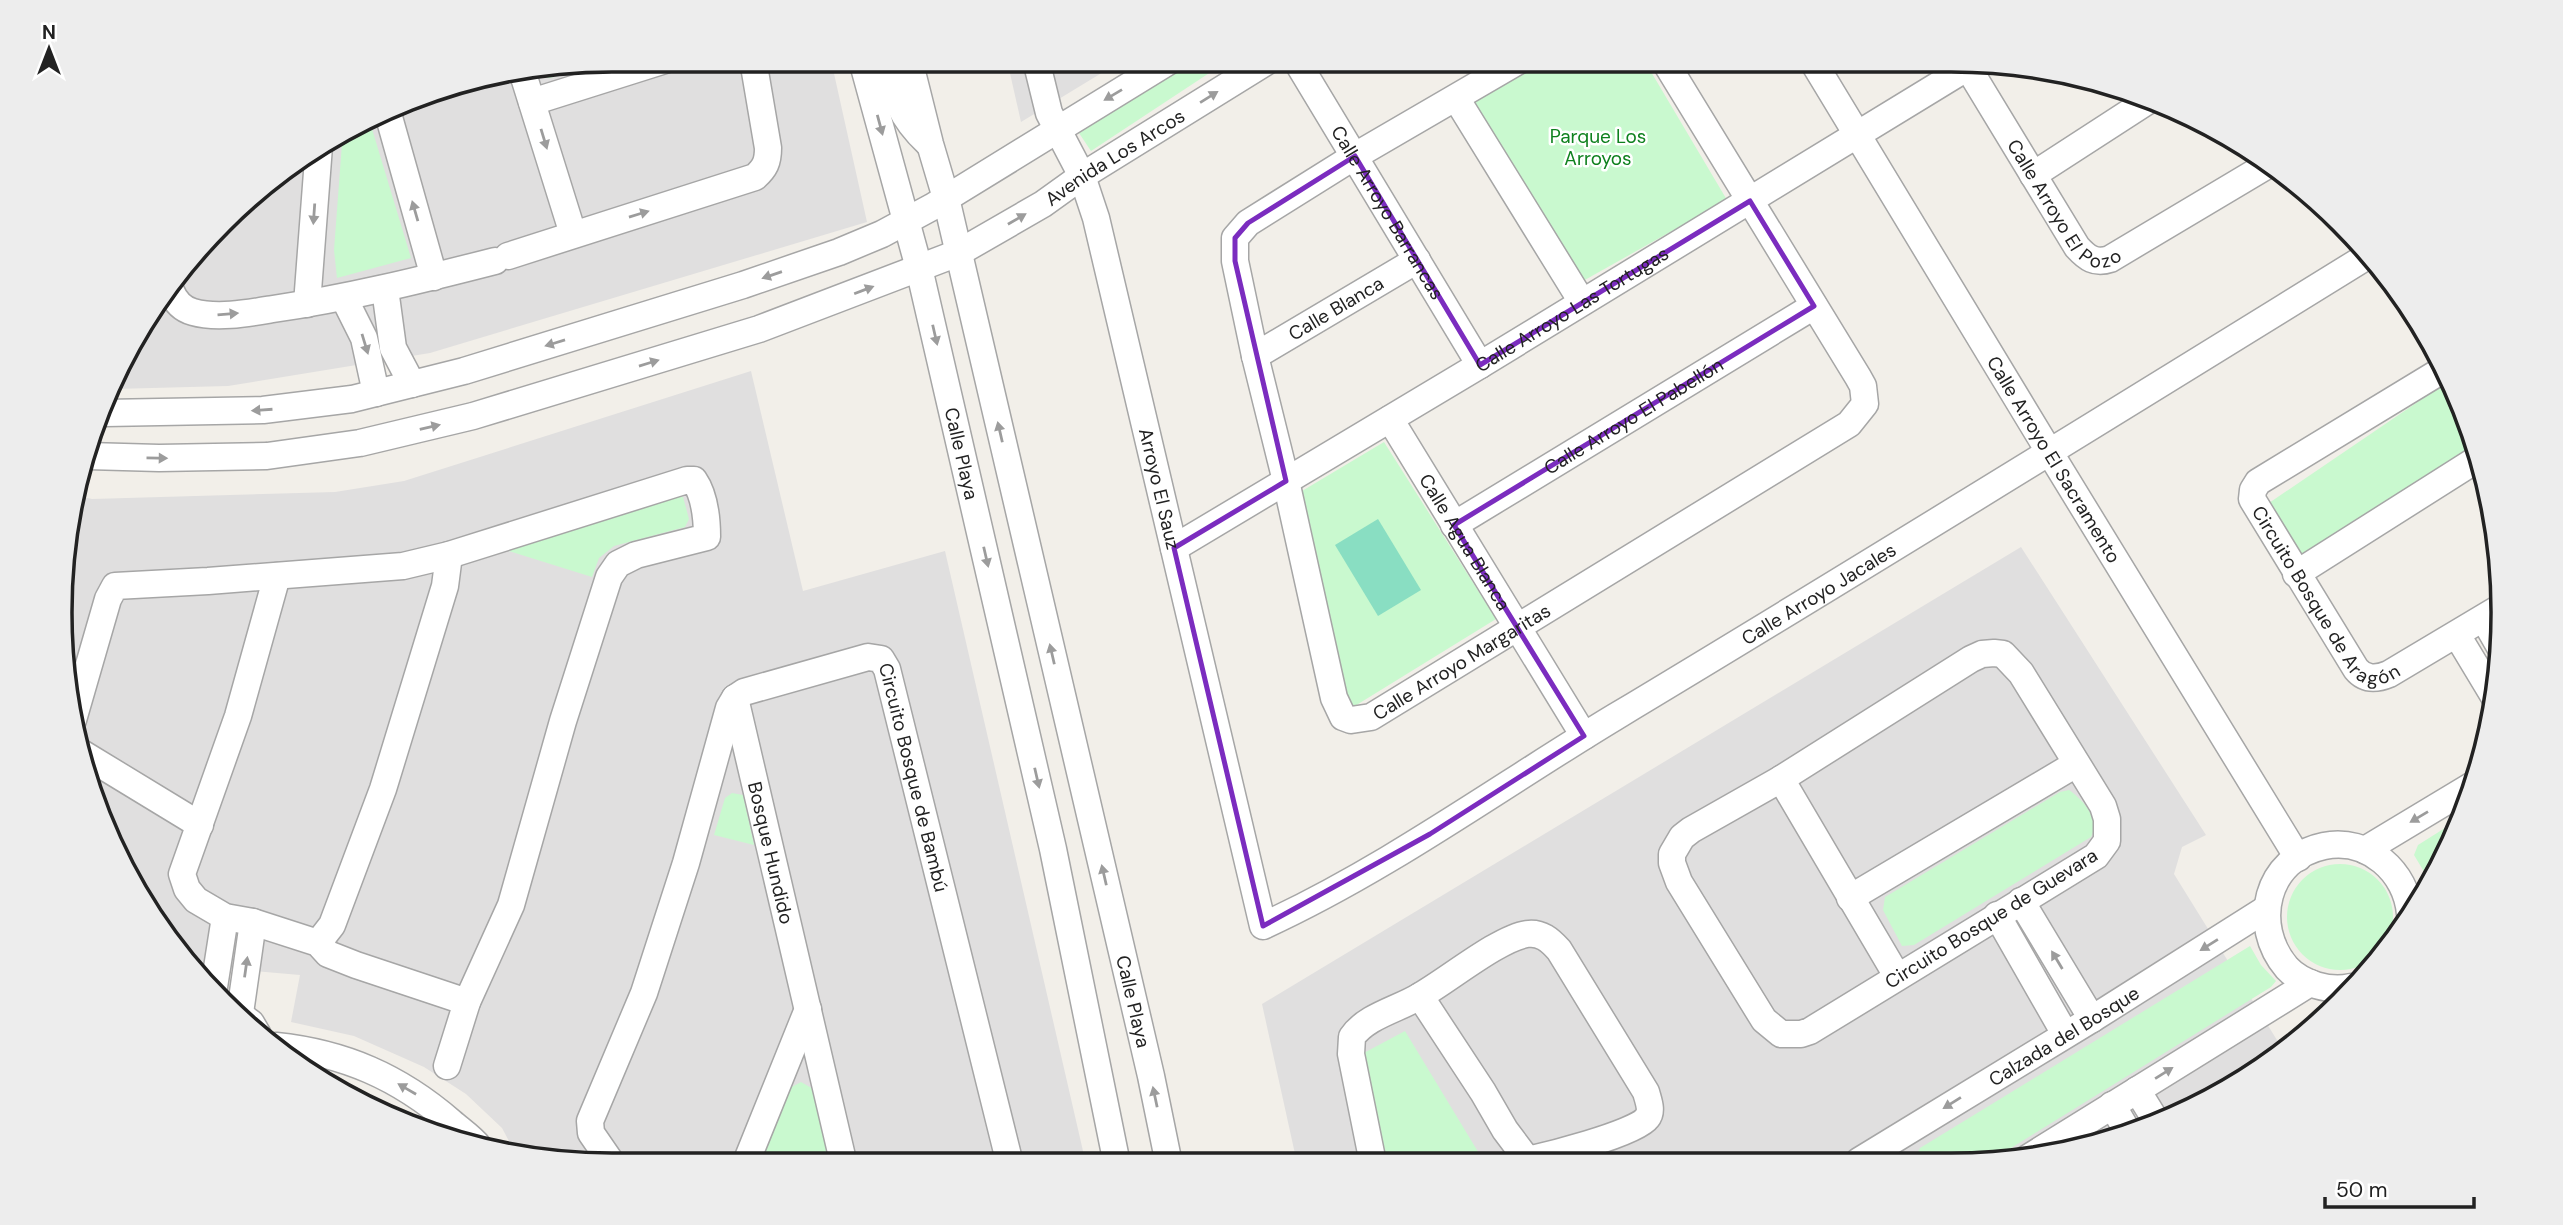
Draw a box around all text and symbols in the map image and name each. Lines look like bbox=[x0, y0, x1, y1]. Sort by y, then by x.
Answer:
north arrow bbox=[14, 14, 84, 84]
text: N bbox=[42, 20, 56, 45]
one-way arrow bbox=[1104, 89, 1123, 101]
one-way arrow bbox=[1200, 90, 1219, 103]
street label: Avenida Los Arcos bbox=[1040, 103, 1190, 212]
one-way arrow bbox=[875, 115, 886, 137]
street label: Calle Arroyo Barrancas bbox=[1325, 121, 1450, 304]
park label: Parque Los Arroyos bbox=[1550, 124, 1646, 171]
one-way arrow bbox=[539, 129, 549, 150]
street label: Calle Arroyo El Pozo bbox=[2001, 135, 2126, 274]
one-way arrow bbox=[409, 200, 419, 221]
one-way arrow bbox=[308, 203, 319, 225]
one-way arrow bbox=[628, 209, 649, 219]
one-way arrow bbox=[1008, 212, 1027, 225]
street label: Calle Arroyo Las Tortugas bbox=[1471, 241, 1673, 378]
one-way arrow bbox=[761, 270, 782, 281]
street label: Calle Blanca bbox=[1284, 271, 1388, 346]
one-way arrow bbox=[854, 285, 875, 296]
one-way arrow bbox=[218, 308, 240, 319]
one-way arrow bbox=[929, 324, 940, 346]
one-way arrow bbox=[361, 333, 371, 354]
one-way arrow bbox=[544, 338, 565, 348]
street label: Calle Arroyo El Sacramento bbox=[1981, 351, 2126, 568]
street label: Calle Arroyo El Pabellón bbox=[1539, 352, 1728, 480]
one-way arrow bbox=[638, 358, 659, 368]
one-way arrow bbox=[251, 405, 273, 416]
street label: Calle Playa bbox=[939, 405, 984, 502]
one-way arrow bbox=[419, 421, 441, 432]
one-way arrow bbox=[994, 421, 1005, 443]
street label: Arroyo El Sauz bbox=[1133, 426, 1186, 552]
one-way arrow bbox=[146, 452, 168, 464]
street label: Calle Agua Blanca bbox=[1413, 469, 1516, 615]
street label: Circuito Bosque de Aragón bbox=[2246, 501, 2405, 691]
street label: Calle Arroyo Jacales bbox=[1737, 537, 1901, 651]
one-way arrow bbox=[981, 546, 992, 568]
street label: Calle Arroyo Margaritas bbox=[1368, 598, 1555, 726]
one-way arrow bbox=[1046, 642, 1057, 664]
street label: Circuito Bosque de Bambú bbox=[873, 660, 954, 894]
one-way arrow bbox=[1032, 767, 1043, 789]
street label: Bosque Hundido bbox=[742, 779, 799, 927]
one-way arrow bbox=[2410, 811, 2429, 824]
street label: Circuito Bosque de Guevara bbox=[1880, 843, 2102, 994]
one-way arrow bbox=[1098, 864, 1109, 886]
one-way arrow bbox=[2199, 939, 2218, 952]
one-way arrow bbox=[2051, 951, 2063, 970]
street label: Calle Playa bbox=[1110, 953, 1156, 1050]
one-way arrow bbox=[241, 956, 252, 978]
street label: Calzada del Bosque bbox=[1984, 980, 2144, 1092]
one-way arrow bbox=[2155, 1067, 2174, 1079]
one-way arrow bbox=[397, 1083, 416, 1095]
one-way arrow bbox=[1149, 1086, 1160, 1108]
one-way arrow bbox=[1943, 1097, 1962, 1109]
scale bar bbox=[2325, 1166, 2474, 1210]
text: 50 m bbox=[2336, 1176, 2387, 1204]

